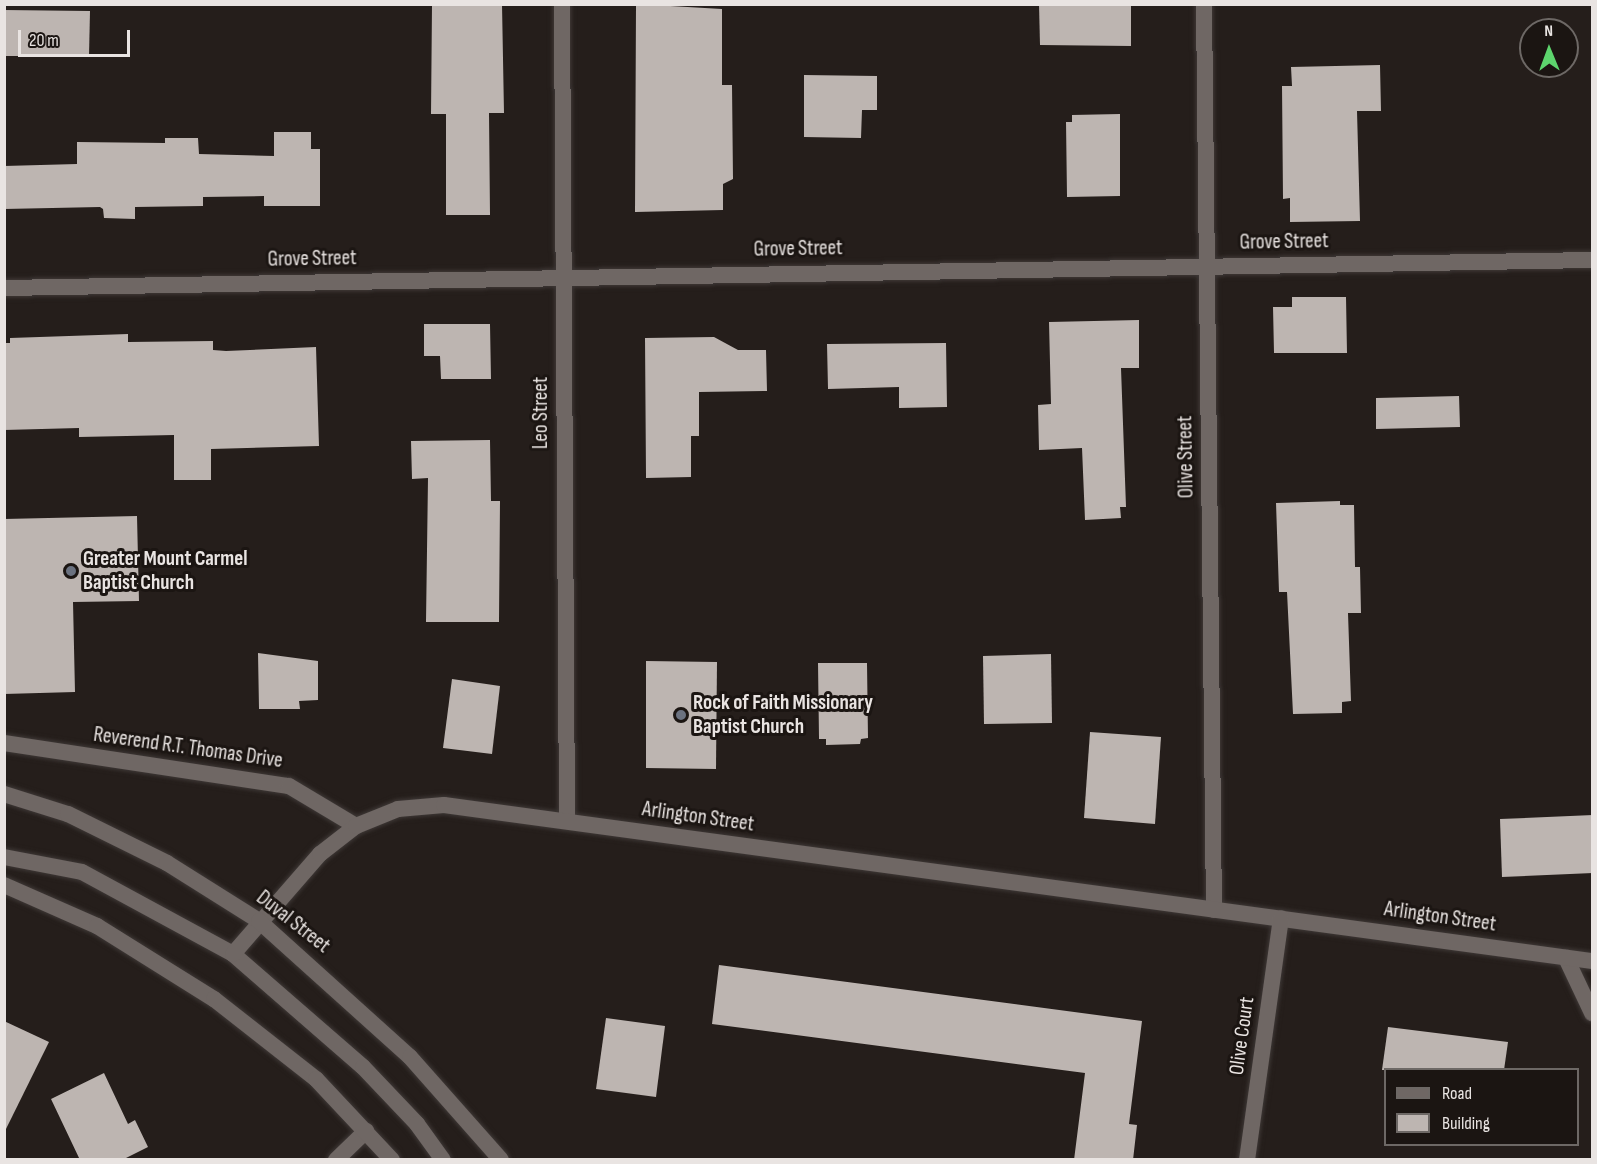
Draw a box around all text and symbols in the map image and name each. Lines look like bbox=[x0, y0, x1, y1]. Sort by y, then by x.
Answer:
scale bar bbox=[21, 18, 134, 56]
north arrow bbox=[1519, 18, 1579, 78]
text: N bbox=[1544, 22, 1553, 41]
text: 20 m bbox=[29, 30, 59, 51]
street label: Grove Street bbox=[1239, 229, 1329, 255]
street label: Grove Street bbox=[753, 236, 843, 262]
street label: Grove Street bbox=[267, 246, 357, 272]
street label: Leo Street bbox=[528, 377, 554, 449]
street label: Olive Street bbox=[1173, 415, 1199, 499]
place label: Greater Mount Carmel Baptist Church bbox=[83, 546, 247, 596]
marker: Greater Mount Carmel Baptist Church bbox=[64, 564, 78, 578]
place label: Rock of Faith Missionary Baptist Church bbox=[693, 690, 873, 740]
marker: Rock of Faith Missionary Baptist Church bbox=[674, 708, 688, 722]
street label: Reverend R.T. Thomas Drive bbox=[92, 722, 284, 774]
street label: Arlington Street bbox=[641, 797, 755, 837]
street label: Duval Street bbox=[251, 885, 335, 959]
street label: Arlington Street bbox=[1383, 897, 1497, 937]
street label: Olive Court bbox=[1224, 995, 1260, 1077]
legend bbox=[1384, 1068, 1579, 1146]
text: Road bbox=[1442, 1083, 1472, 1104]
text: Building bbox=[1442, 1113, 1490, 1134]

